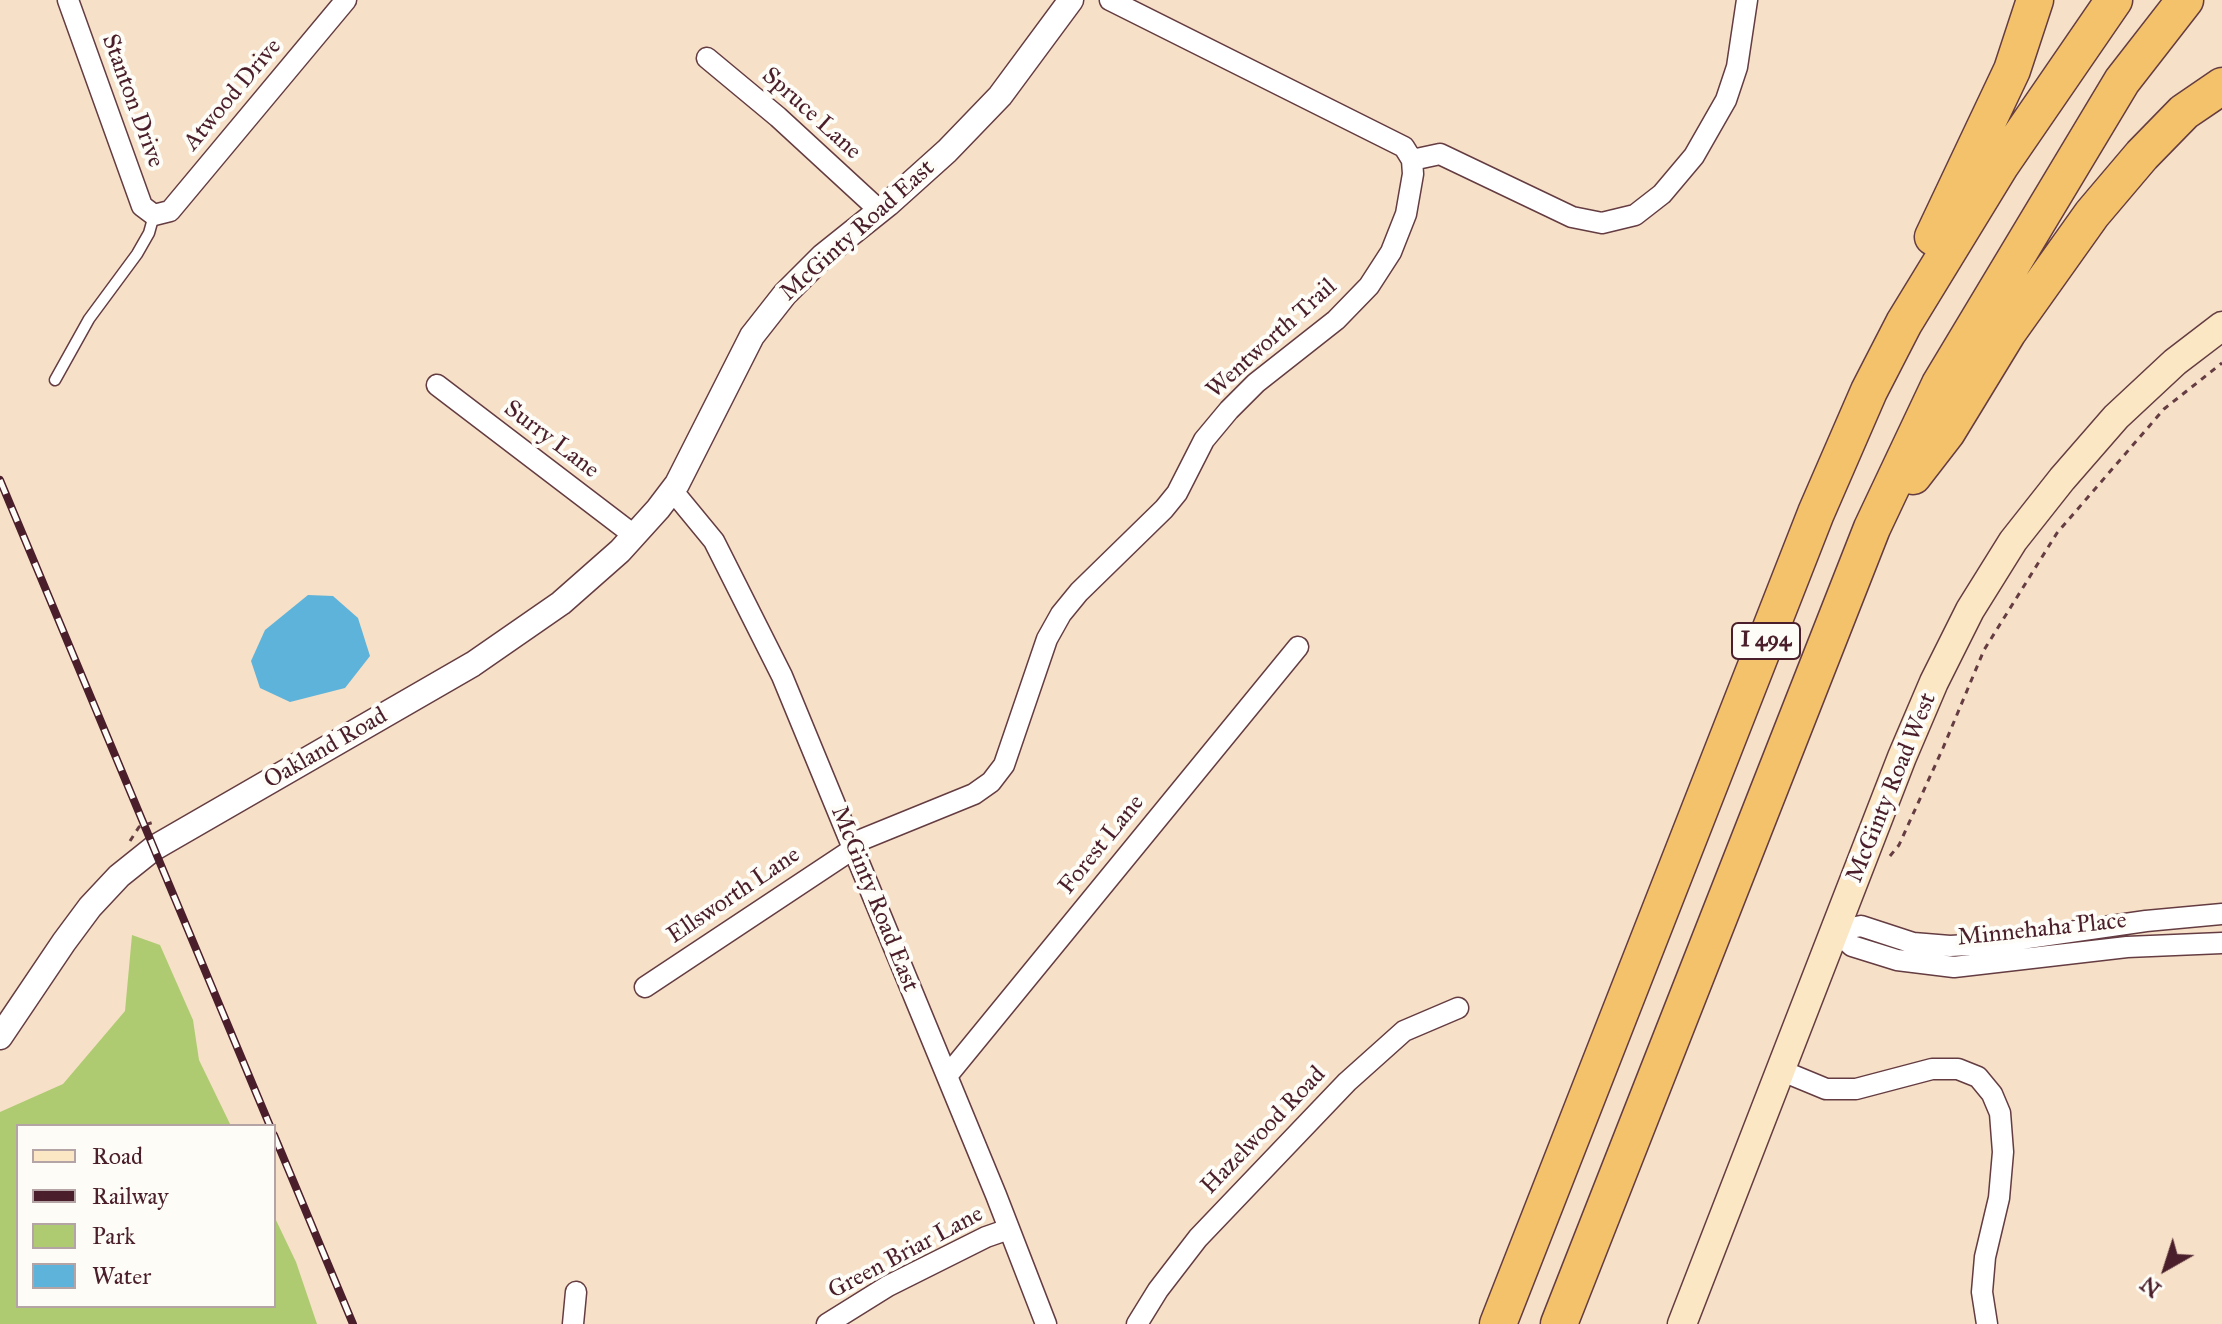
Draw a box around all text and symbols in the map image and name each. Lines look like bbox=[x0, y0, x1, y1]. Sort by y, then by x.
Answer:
street label: Stanton Drive bbox=[95, 30, 169, 172]
street label: Atwood Drive bbox=[178, 33, 288, 157]
street label: Spruce Lane bbox=[755, 62, 867, 166]
street label: McGinty Road East bbox=[775, 154, 941, 308]
street label: Wentworth Trail bbox=[1201, 273, 1343, 405]
street label: Surry Lane bbox=[498, 395, 604, 485]
road number: I 494 bbox=[1732, 623, 1800, 659]
street label: McGinty Road West bbox=[1841, 689, 1943, 887]
street label: Oakland Road bbox=[259, 702, 393, 796]
street label: Forest Lane bbox=[1053, 790, 1151, 900]
street label: McGinty Road East bbox=[824, 802, 924, 996]
street label: Ellsworth Lane bbox=[662, 841, 806, 951]
street label: Minnehaha Place bbox=[1956, 907, 2128, 953]
street label: Hazelwood Road bbox=[1196, 1061, 1332, 1201]
legend bbox=[16, 1124, 276, 1308]
text: Road bbox=[92, 1141, 143, 1171]
text: Railway bbox=[92, 1181, 169, 1211]
street label: Green Briar Lane bbox=[824, 1200, 988, 1306]
text: Park bbox=[92, 1221, 135, 1251]
north arrow bbox=[2126, 1228, 2206, 1308]
text: Water bbox=[92, 1261, 151, 1291]
text: N bbox=[2135, 1271, 2166, 1303]

